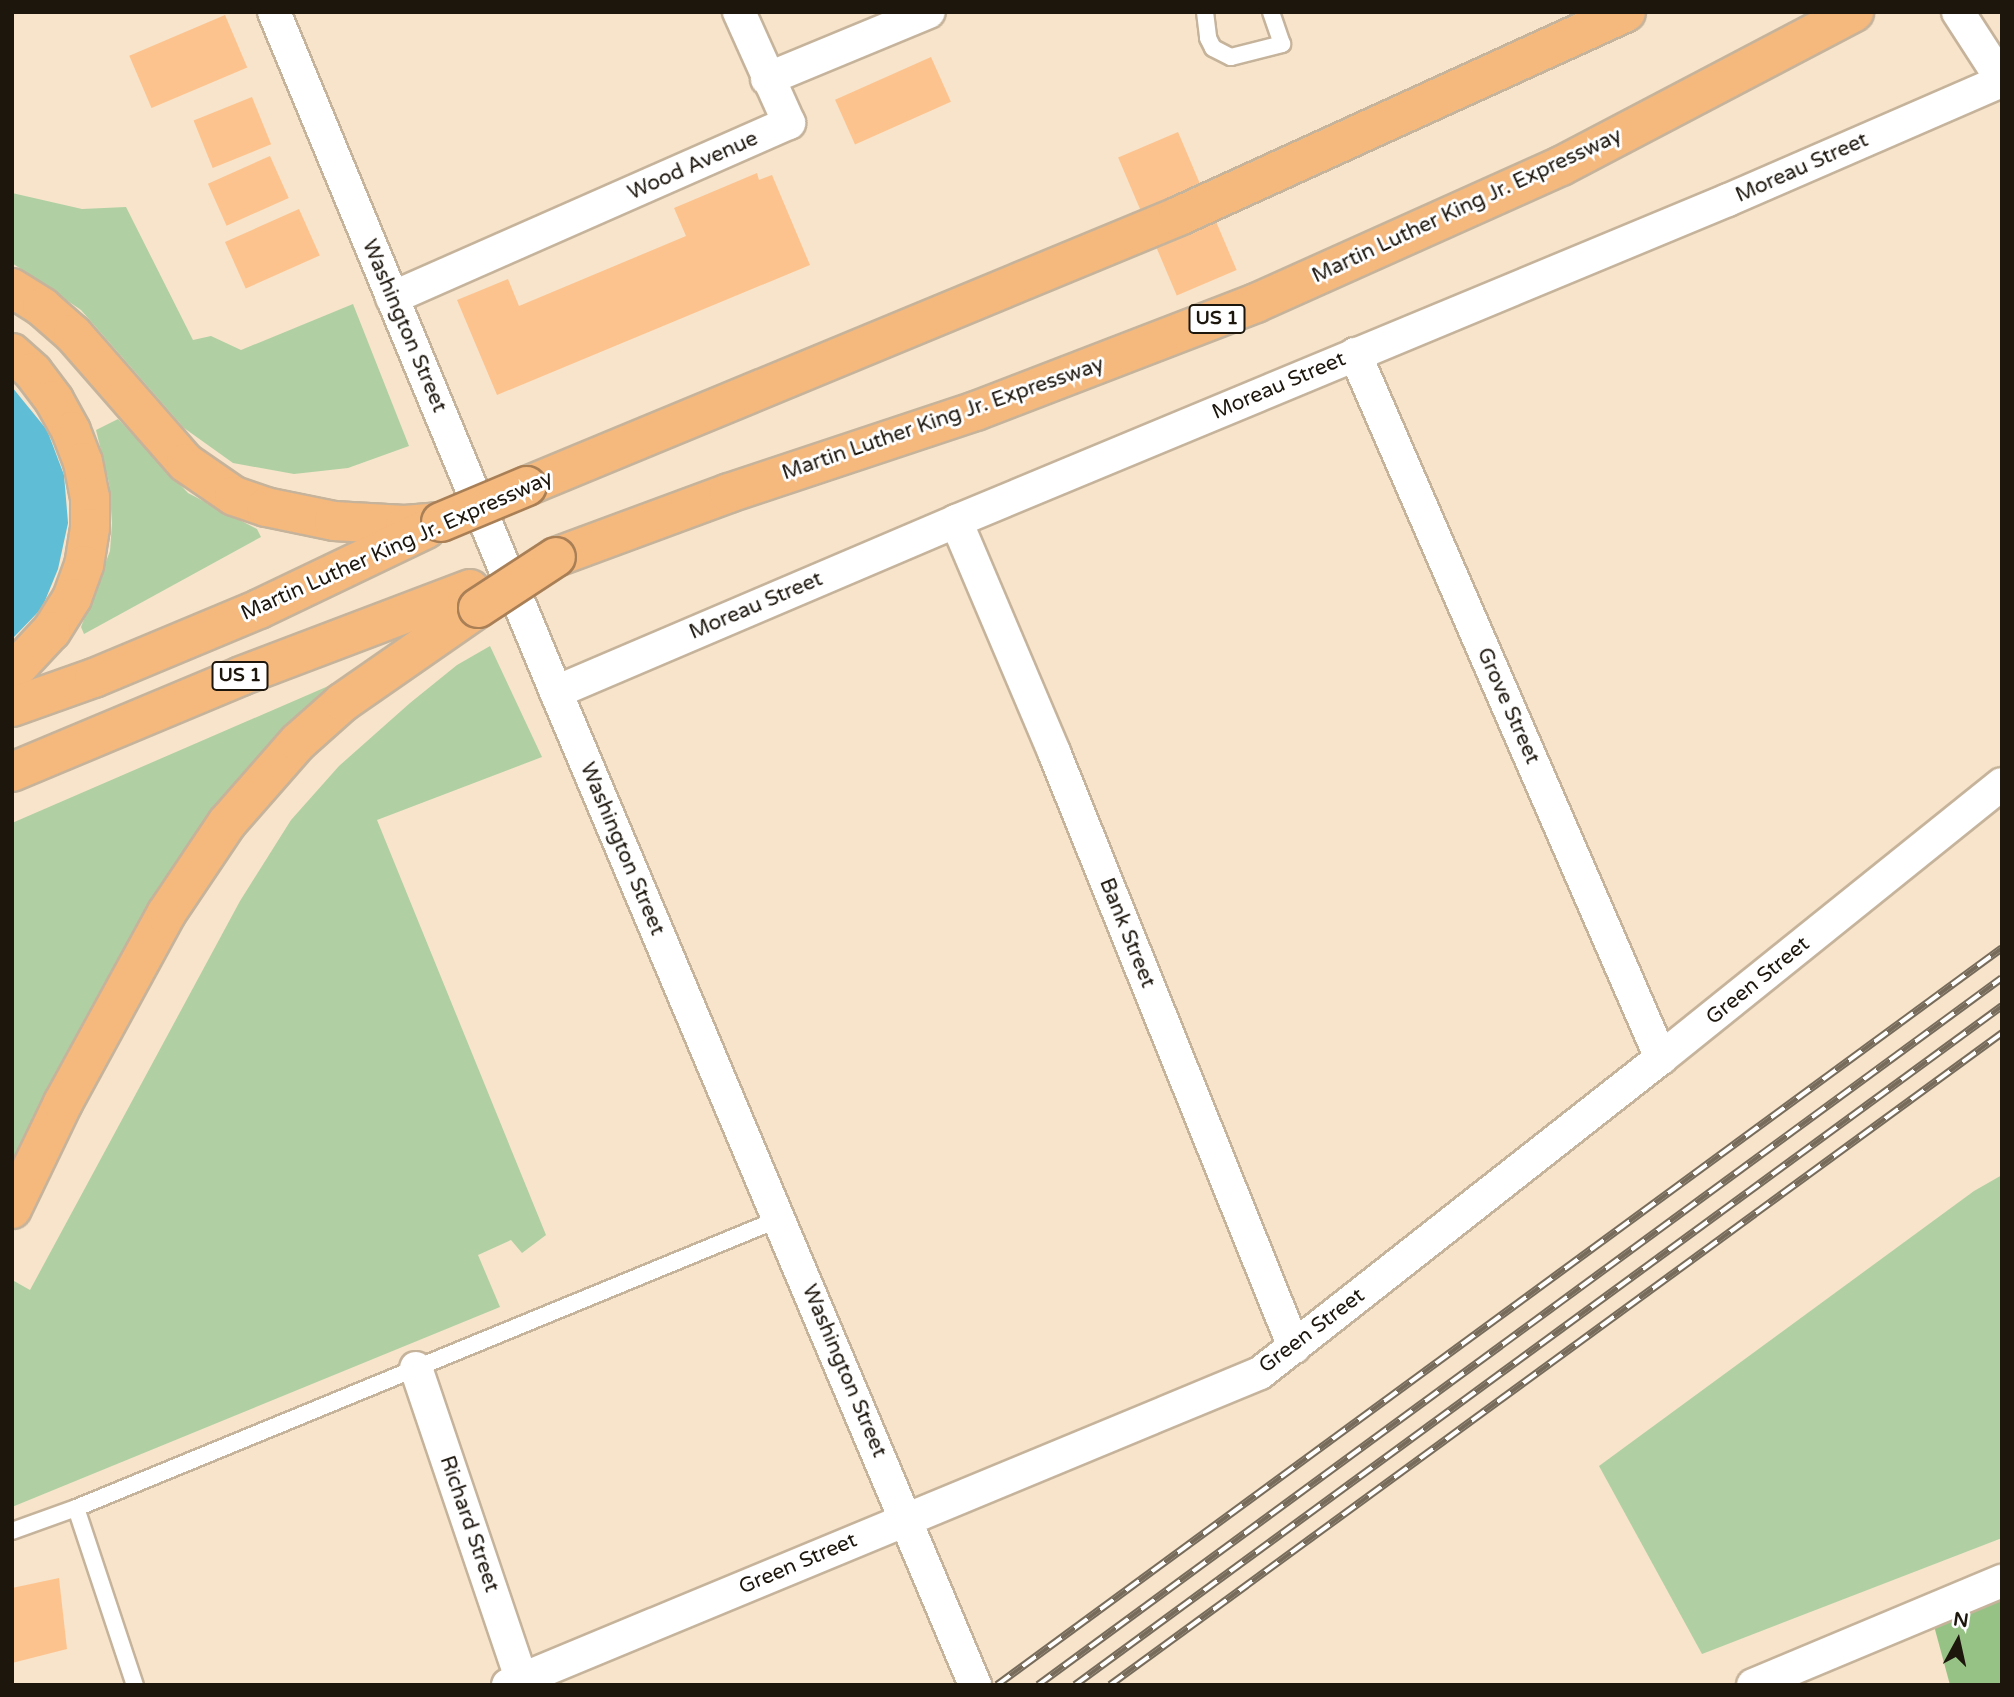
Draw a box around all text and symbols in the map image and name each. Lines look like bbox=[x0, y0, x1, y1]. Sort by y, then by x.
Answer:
street label: Martin Luther King Jr. Expressway bbox=[1308, 123, 1626, 289]
street label: Wood Avenue bbox=[624, 126, 762, 206]
street label: Moreau Street bbox=[1732, 128, 1872, 208]
street label: Washington Street bbox=[356, 236, 452, 416]
road number: US 1 bbox=[1187, 304, 1247, 334]
street label: Moreau Street bbox=[1209, 347, 1349, 425]
street label: Martin Luther King Jr. Expressway bbox=[779, 352, 1107, 486]
street label: Martin Luther King Jr. Expressway bbox=[237, 466, 557, 626]
street label: Moreau Street bbox=[686, 567, 826, 645]
street label: Grove Street bbox=[1471, 644, 1545, 768]
road number: US 1 bbox=[210, 660, 270, 692]
street label: Washington Street bbox=[574, 759, 670, 939]
street label: Bank Street bbox=[1094, 874, 1160, 992]
street label: Green Street bbox=[1701, 932, 1815, 1030]
street label: Washington Street bbox=[796, 1281, 892, 1461]
street label: Green Street bbox=[1254, 1283, 1370, 1379]
street label: Richard Street bbox=[434, 1453, 504, 1595]
street label: Green Street bbox=[735, 1528, 861, 1600]
north arrow bbox=[1923, 1606, 1993, 1676]
text: N bbox=[1952, 1608, 1970, 1632]

